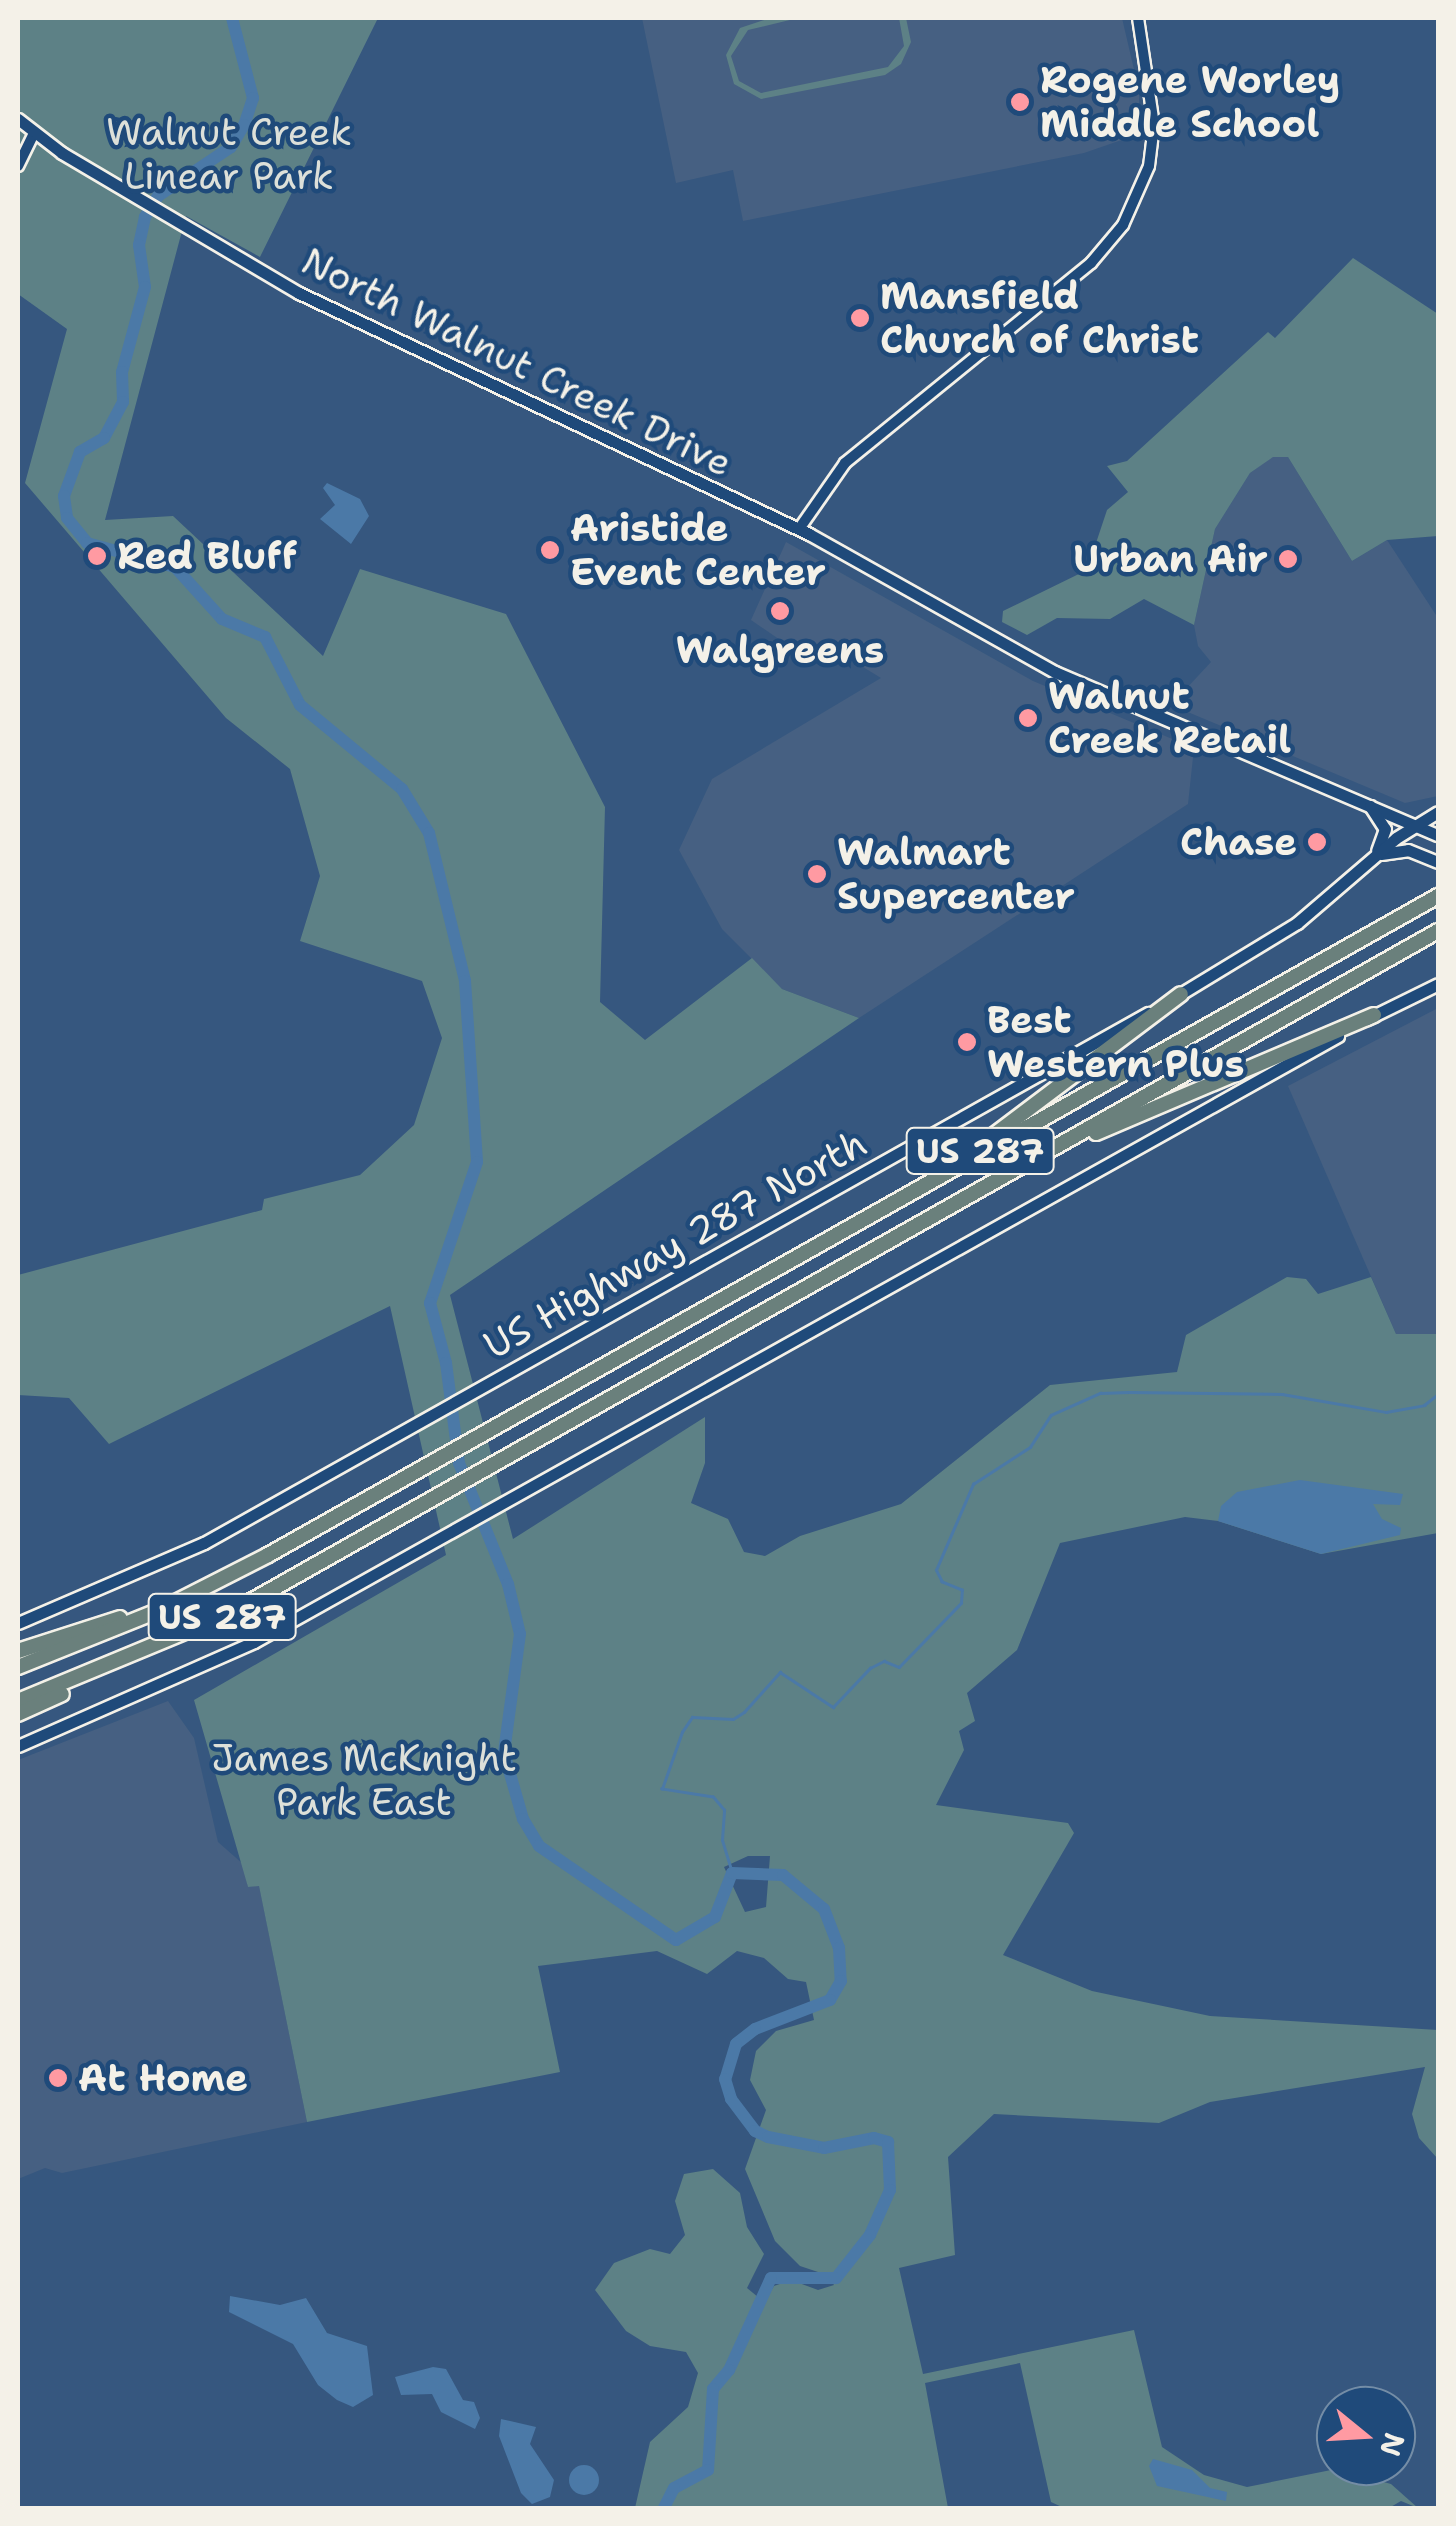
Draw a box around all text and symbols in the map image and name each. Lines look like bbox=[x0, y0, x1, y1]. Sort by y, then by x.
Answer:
place label: Rogene Worley Middle School bbox=[1040, 57, 1340, 146]
marker: Rogene Worley Middle School bbox=[1009, 91, 1031, 113]
park label: Walnut Creek Linear Park bbox=[106, 109, 352, 198]
street label: North Walnut Creek Drive bbox=[295, 238, 739, 486]
place label: Mansfield Church of Christ bbox=[880, 273, 1199, 362]
marker: Mansfield Church of Christ bbox=[849, 307, 871, 329]
place label: Aristide Event Center bbox=[570, 505, 826, 594]
place label: Red Bluff bbox=[117, 533, 297, 579]
place label: Urban Air bbox=[1073, 536, 1268, 582]
marker: Aristide Event Center bbox=[539, 539, 561, 561]
marker: Red Bluff bbox=[86, 545, 108, 567]
marker: Urban Air bbox=[1277, 548, 1299, 570]
marker: Walgreens bbox=[769, 600, 791, 622]
place label: Walgreens bbox=[676, 627, 884, 673]
place label: Walnut Creek Retail bbox=[1048, 673, 1291, 762]
marker: Walnut Creek Retail bbox=[1017, 707, 1039, 729]
place label: Chase bbox=[1180, 819, 1297, 865]
place label: Walmart Supercenter bbox=[837, 829, 1075, 918]
marker: Chase bbox=[1306, 831, 1328, 853]
marker: Walmart Supercenter bbox=[806, 863, 828, 885]
place label: Best Western Plus bbox=[987, 997, 1244, 1086]
marker: Best Western Plus bbox=[956, 1031, 978, 1053]
street label: US Highway 287 North bbox=[476, 1120, 874, 1368]
road number: US 287 bbox=[905, 1121, 1055, 1181]
road number: US 287 bbox=[147, 1587, 297, 1647]
park label: James McKnight Park East bbox=[211, 1735, 517, 1825]
place label: At Home bbox=[78, 2055, 248, 2101]
marker: At Home bbox=[47, 2067, 69, 2089]
north arrow bbox=[1316, 2386, 1416, 2486]
text: N bbox=[1371, 2428, 1414, 2461]

